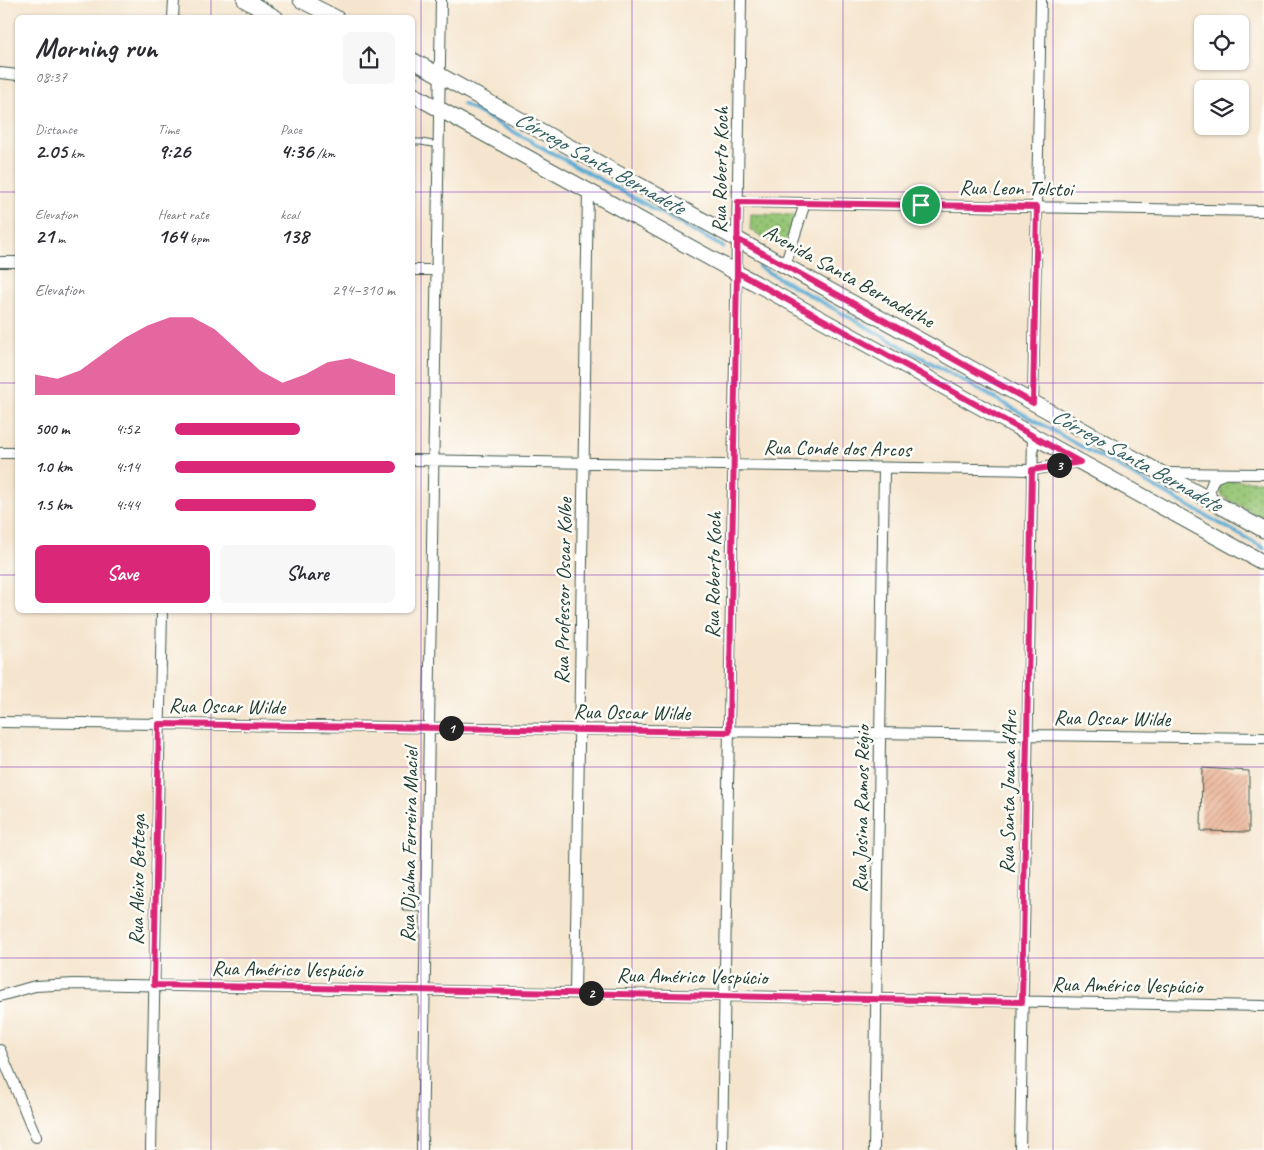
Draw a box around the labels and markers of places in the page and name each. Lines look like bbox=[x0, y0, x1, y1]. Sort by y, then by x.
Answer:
pin bbox=[900, 184, 942, 226]
pin: 3 bbox=[1046, 452, 1072, 478]
pin: 1 bbox=[438, 716, 464, 740]
pin: 2 bbox=[578, 980, 604, 1006]

